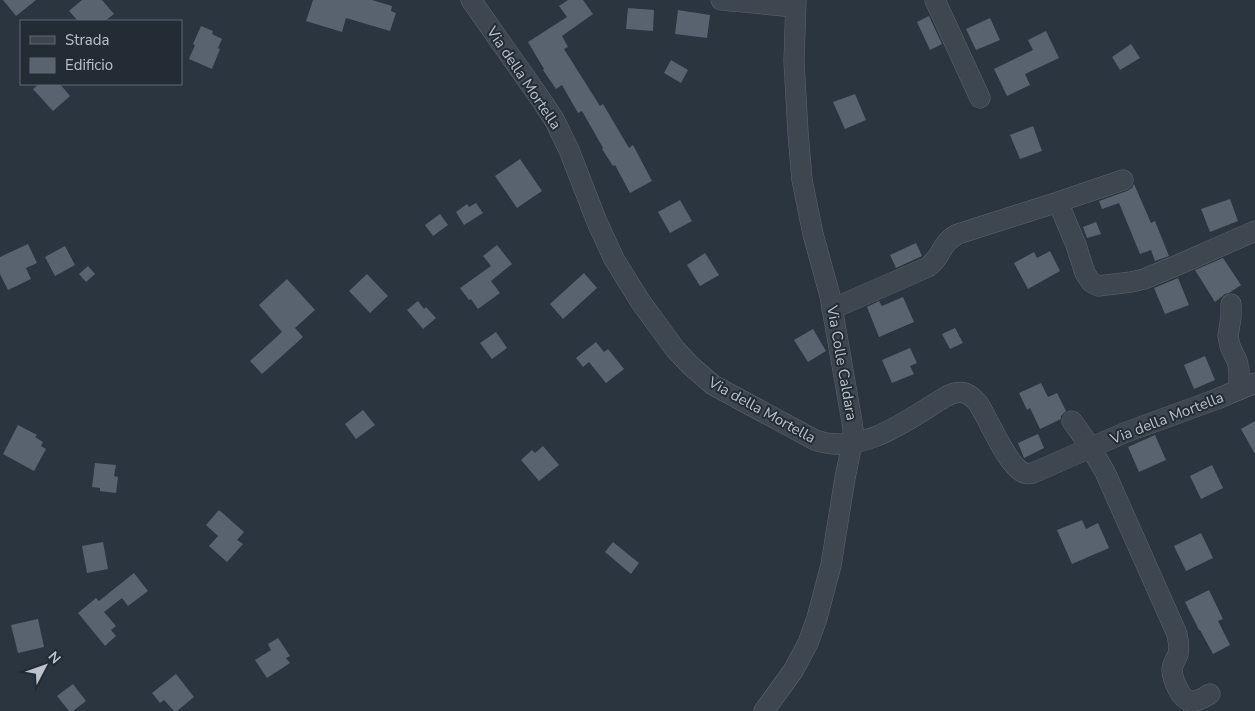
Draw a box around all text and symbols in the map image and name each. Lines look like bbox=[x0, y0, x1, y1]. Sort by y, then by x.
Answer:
legend bbox=[20, 20, 182, 85]
street label: Via della Mortella bbox=[482, 22, 566, 133]
text: Strada bbox=[65, 30, 109, 50]
text: Edificio bbox=[65, 55, 113, 75]
street label: Via Colle Caldara bbox=[822, 303, 862, 422]
street label: Via della Mortella bbox=[704, 372, 819, 448]
street label: Via della Mortella bbox=[1106, 387, 1227, 449]
north arrow bbox=[20, 641, 70, 691]
text: N bbox=[44, 648, 65, 668]

